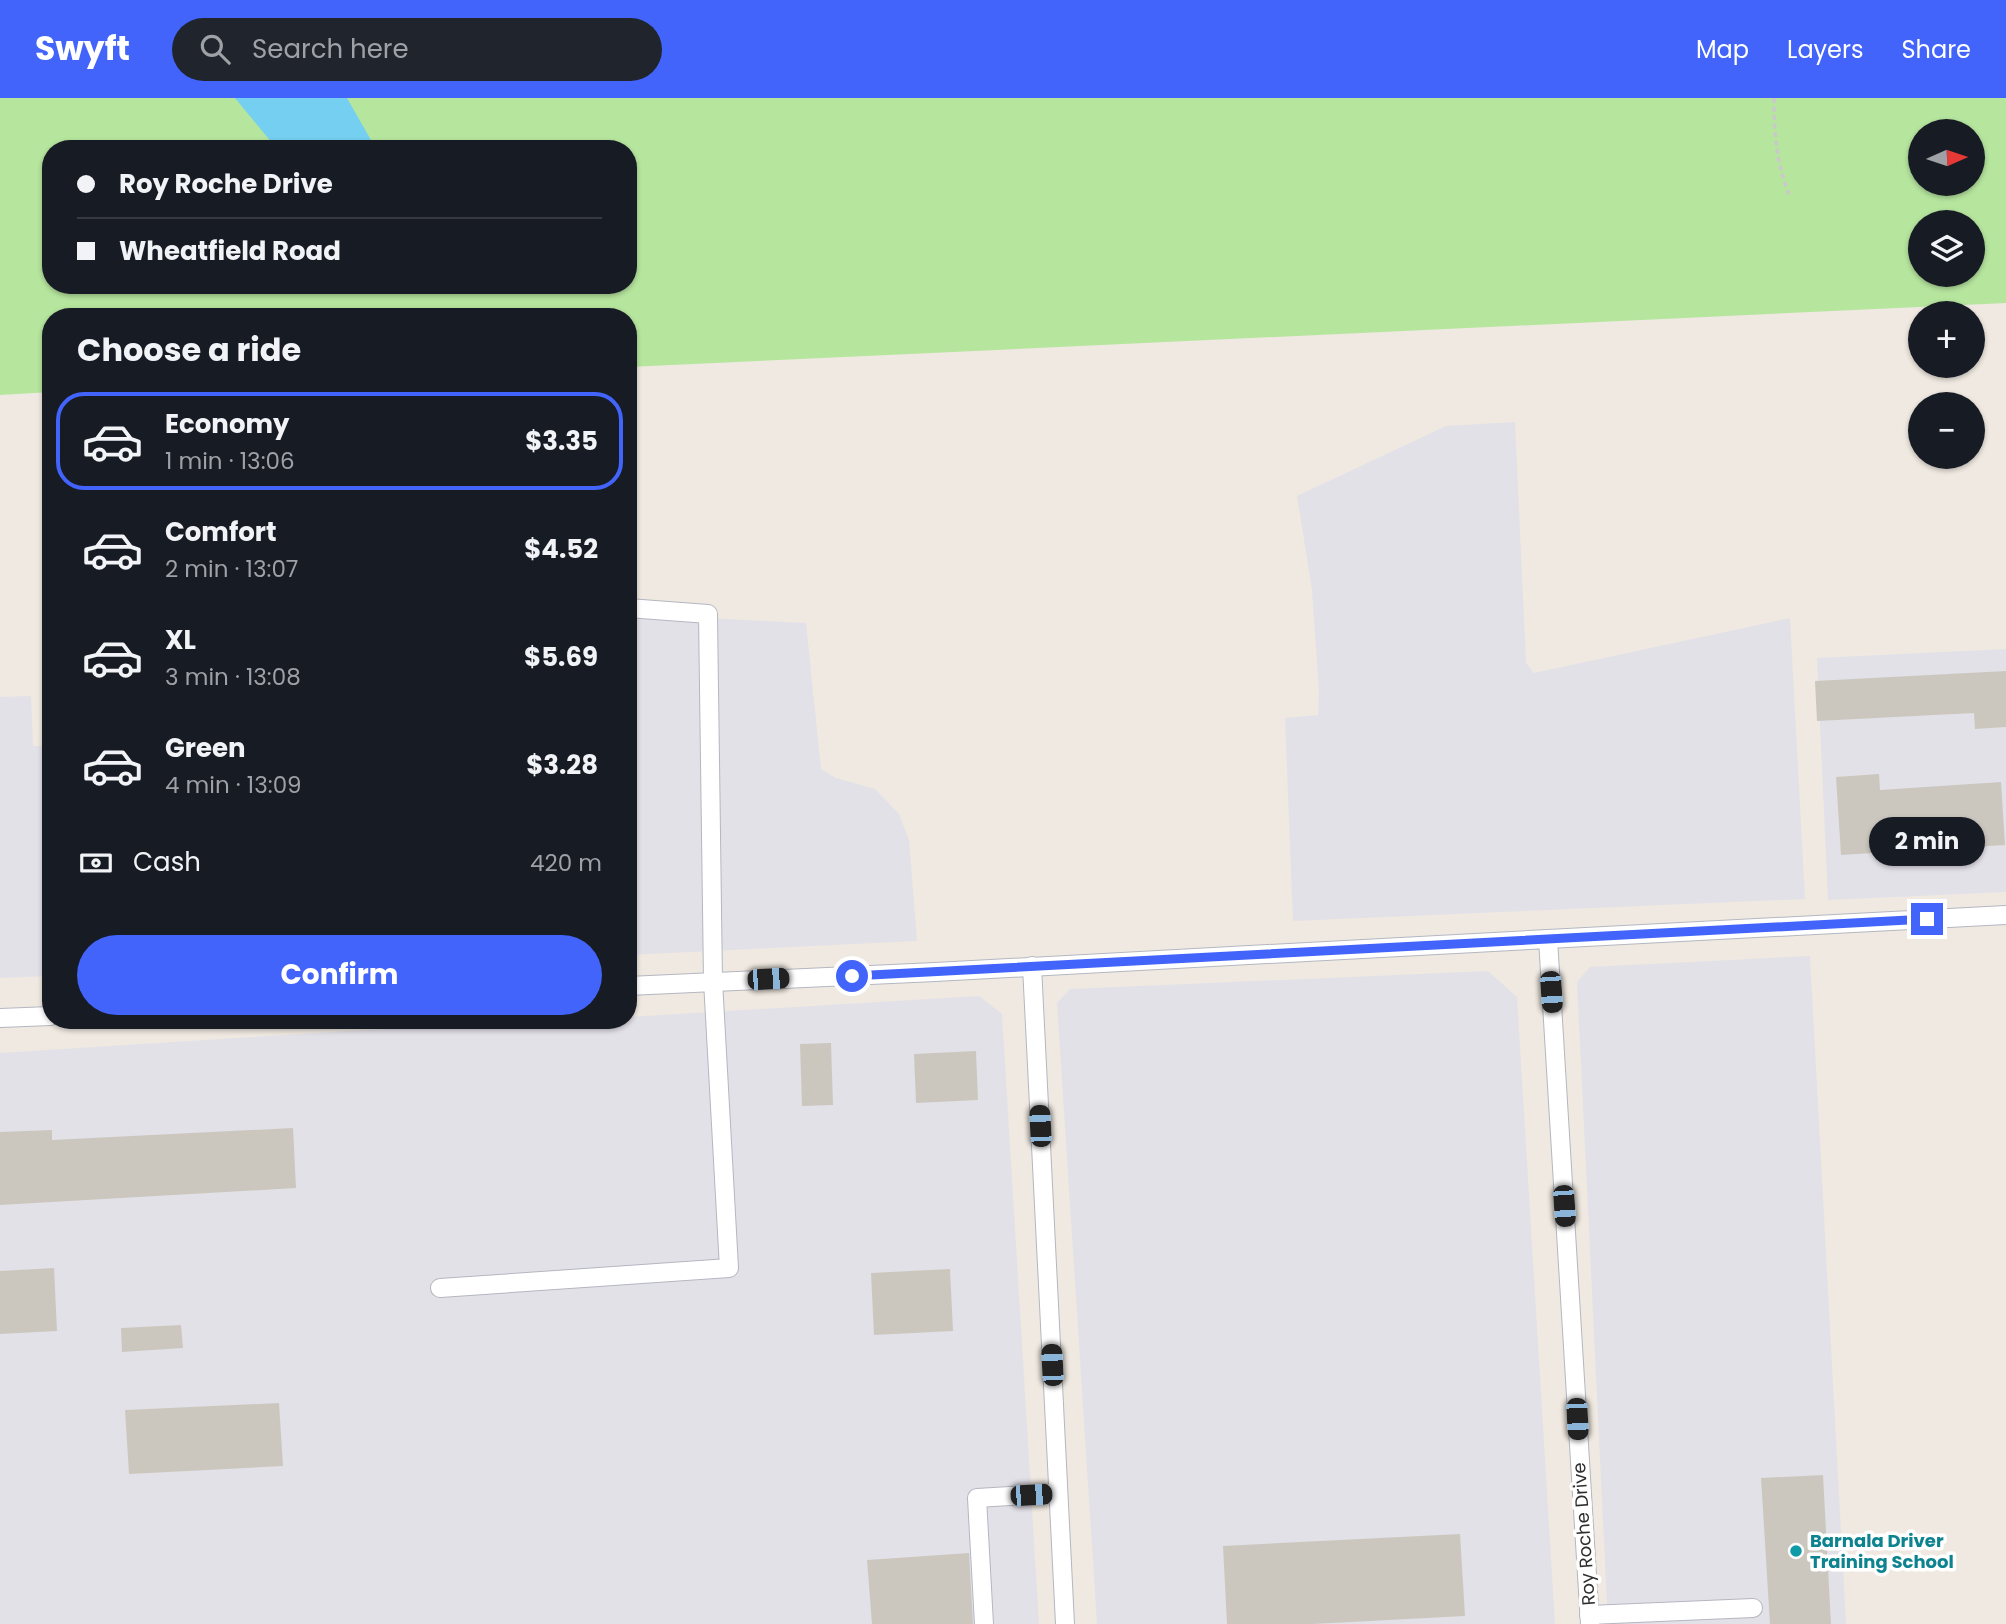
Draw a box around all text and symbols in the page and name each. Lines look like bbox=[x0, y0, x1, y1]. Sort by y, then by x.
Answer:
search box bbox=[172, 18, 662, 81]
text: Swyft bbox=[35, 25, 130, 72]
icon: search bbox=[196, 30, 234, 68]
text: Search here bbox=[252, 31, 409, 67]
text: Map bbox=[1696, 33, 1749, 66]
text: Layers bbox=[1787, 33, 1863, 66]
text: Share bbox=[1901, 33, 1971, 66]
north arrow bbox=[1908, 119, 1984, 196]
map controls bbox=[1908, 119, 1985, 469]
text: Roy Roche Drive bbox=[119, 166, 333, 202]
button: layers bbox=[1908, 210, 1985, 287]
text: Wheatfield Road bbox=[119, 233, 341, 269]
button: + bbox=[1908, 301, 1985, 378]
text: Choose a ride bbox=[77, 327, 301, 372]
button: − bbox=[1908, 392, 1985, 469]
text: Economy bbox=[165, 406, 289, 442]
icon: car bbox=[81, 410, 144, 473]
text: $3.35 bbox=[525, 423, 598, 459]
text: 1 min · 13:06 bbox=[165, 445, 295, 477]
text: Comfort bbox=[165, 514, 277, 550]
icon: car bbox=[81, 518, 144, 581]
text: $4.52 bbox=[524, 531, 598, 567]
text: 2 min · 13:07 bbox=[165, 553, 298, 585]
text: XL bbox=[165, 622, 196, 658]
icon: car bbox=[81, 626, 144, 689]
text: $5.69 bbox=[524, 639, 598, 675]
text: 3 min · 13:08 bbox=[165, 661, 301, 693]
text: Green bbox=[165, 730, 246, 766]
icon: car bbox=[81, 734, 144, 797]
text: $3.28 bbox=[526, 747, 598, 783]
text: 4 min · 13:09 bbox=[165, 769, 302, 801]
callout: 2 min bbox=[1869, 818, 1985, 866]
text: 2 min bbox=[1895, 825, 1959, 857]
icon: cash bbox=[77, 844, 115, 882]
text: Cash bbox=[133, 844, 201, 880]
text: 420 m bbox=[530, 847, 602, 879]
route end bbox=[1911, 903, 1943, 935]
button: Confirm bbox=[77, 935, 602, 1015]
route start bbox=[836, 960, 868, 992]
car bbox=[747, 967, 790, 991]
car bbox=[1540, 970, 1563, 1014]
car bbox=[1029, 1104, 1052, 1148]
car bbox=[1553, 1184, 1576, 1228]
car bbox=[1041, 1343, 1064, 1387]
car bbox=[1566, 1397, 1589, 1441]
street label: Roy Roche Drive bbox=[1566, 1462, 1601, 1606]
car bbox=[1010, 1483, 1053, 1507]
place label: Barnala Driver Training School bbox=[1810, 1528, 1954, 1574]
marker: Barnala Driver Training School bbox=[1788, 1543, 1804, 1559]

